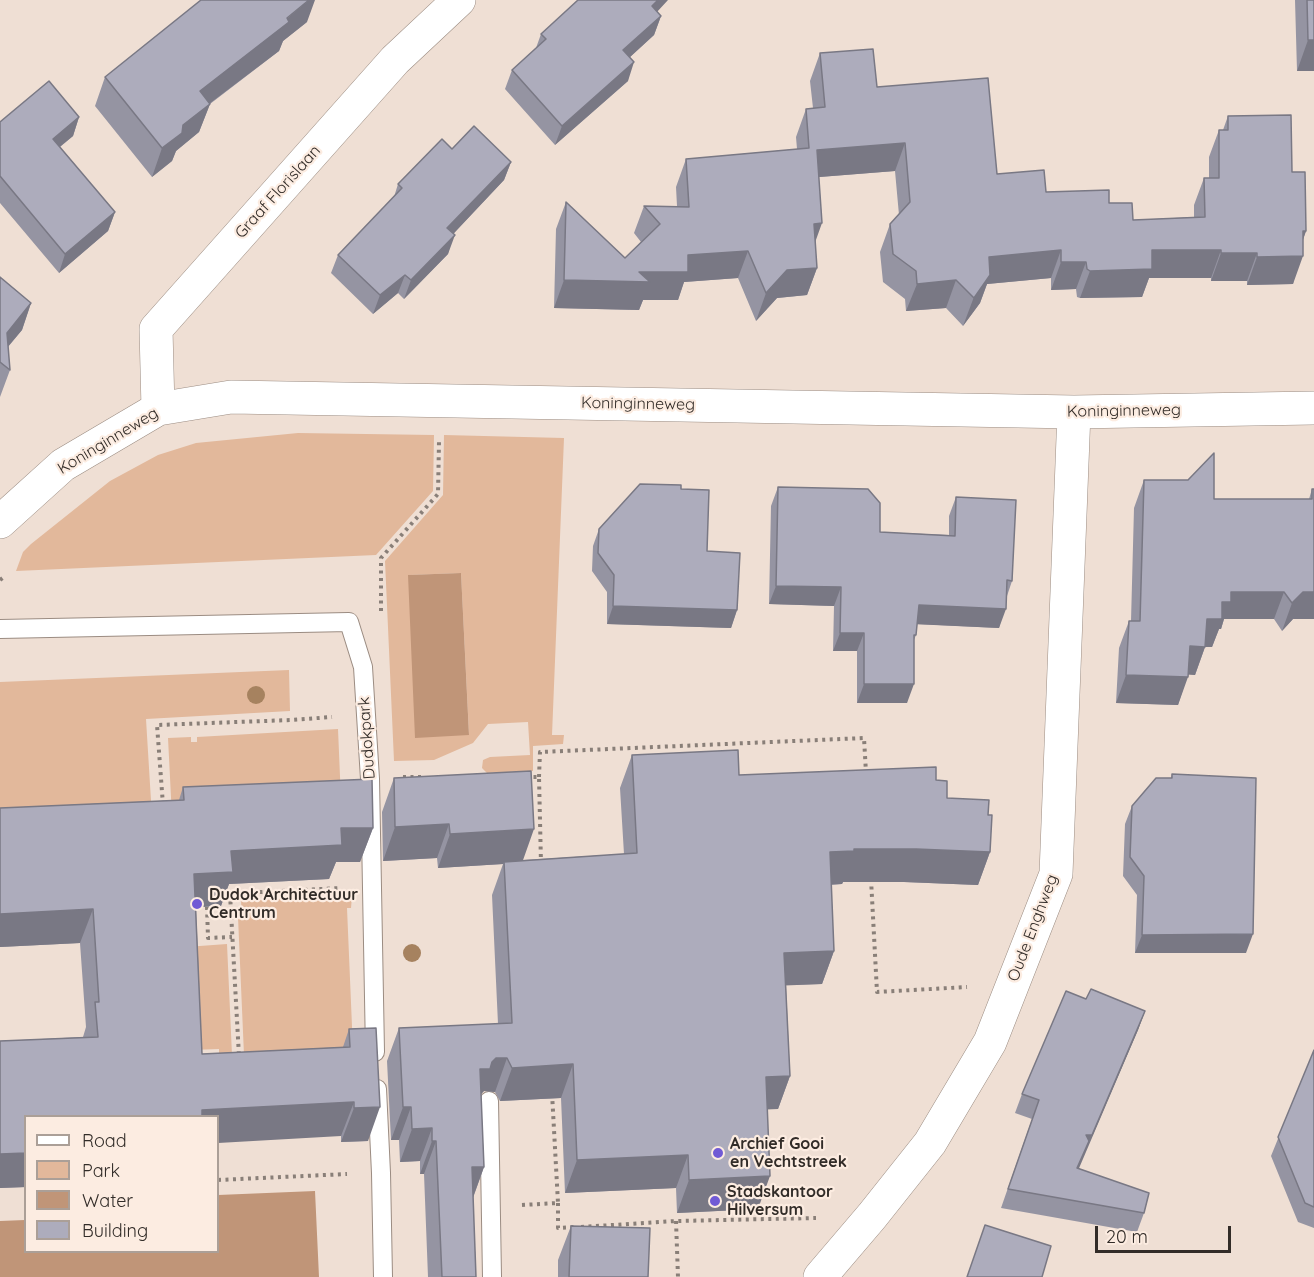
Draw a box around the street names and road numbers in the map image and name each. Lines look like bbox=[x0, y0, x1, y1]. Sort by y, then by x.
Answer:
street label: Graaf Florislaan bbox=[231, 142, 325, 242]
street label: Koninginneweg bbox=[581, 393, 695, 415]
street label: Koninginneweg bbox=[1067, 400, 1181, 422]
street label: Koninginneweg bbox=[54, 403, 162, 479]
street label: Dudokpark bbox=[355, 696, 379, 780]
street label: Oude Enghweg bbox=[1004, 872, 1062, 984]

